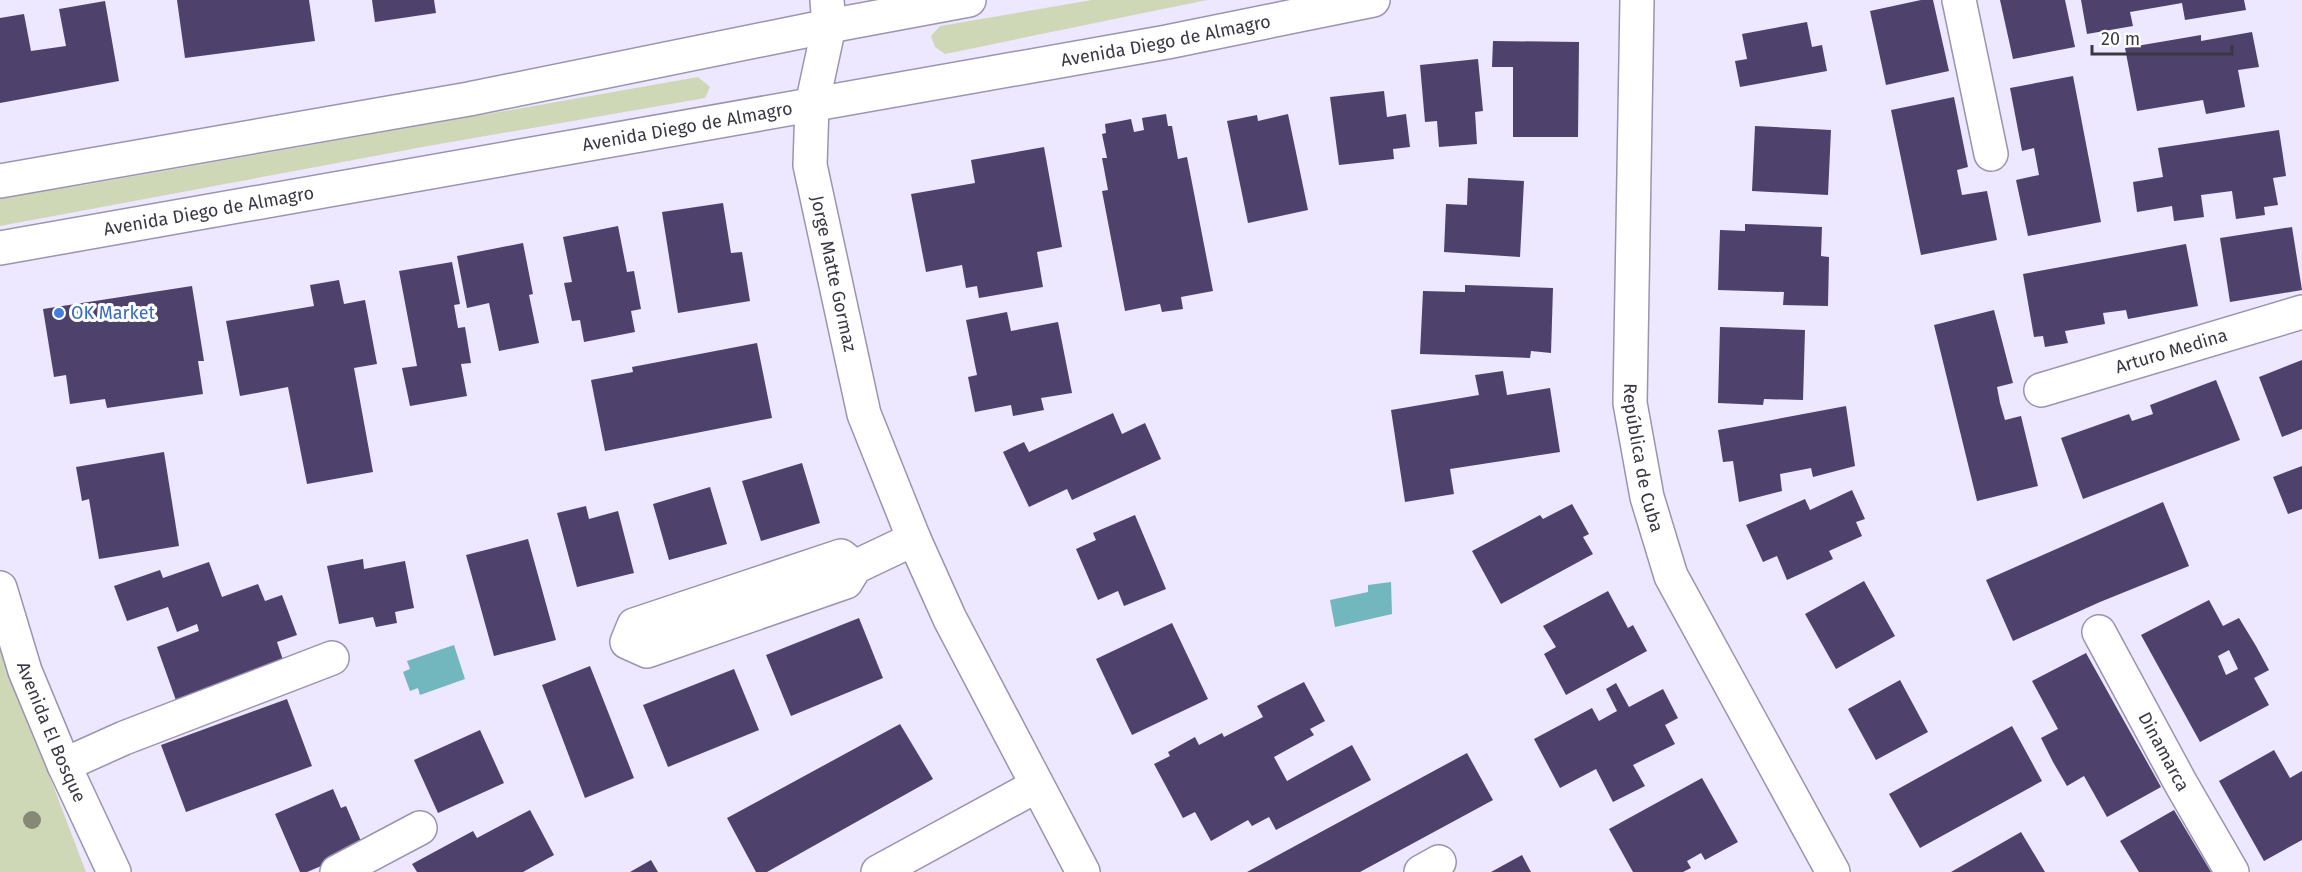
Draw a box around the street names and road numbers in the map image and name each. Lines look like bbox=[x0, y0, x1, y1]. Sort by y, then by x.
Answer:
street label: Avenida Diego de Almagro bbox=[1059, 10, 1273, 72]
street label: Avenida Diego de Almagro bbox=[581, 97, 794, 156]
street label: Avenida Diego de Almagro bbox=[102, 182, 316, 241]
street label: Jorge Matte Gormaz bbox=[806, 193, 861, 354]
street label: Arturo Medina bbox=[2113, 324, 2230, 378]
street label: República de Cuba bbox=[1619, 383, 1668, 535]
street label: Avenida El Bosque bbox=[12, 659, 91, 806]
street label: Dinamarca bbox=[2133, 708, 2194, 795]

